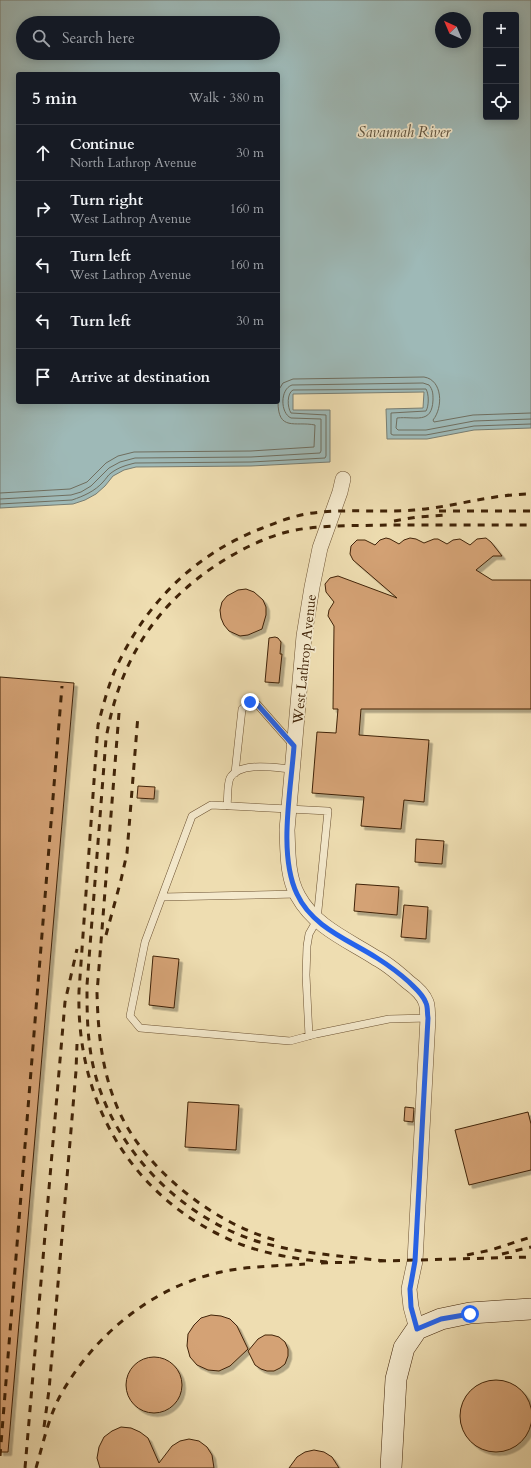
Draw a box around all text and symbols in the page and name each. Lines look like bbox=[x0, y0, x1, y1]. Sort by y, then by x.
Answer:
north arrow bbox=[435, 12, 471, 48]
map controls bbox=[483, 12, 519, 120]
button: + bbox=[483, 12, 519, 48]
search box bbox=[16, 16, 280, 60]
icon: search bbox=[30, 27, 52, 49]
text: Search here bbox=[62, 28, 135, 48]
button: − bbox=[483, 48, 519, 84]
button: locate bbox=[483, 84, 519, 120]
text: 5 min bbox=[32, 87, 77, 110]
text: Walk · 380 m bbox=[189, 89, 264, 107]
water label: Savannah River bbox=[358, 122, 452, 142]
text: Continue bbox=[70, 134, 135, 154]
icon: ahead bbox=[32, 142, 54, 164]
text: 30 m bbox=[236, 144, 264, 162]
text: North Lathrop Avenue bbox=[70, 154, 197, 172]
text: Turn right bbox=[70, 190, 143, 210]
icon: right bbox=[32, 198, 54, 220]
text: 160 m bbox=[230, 200, 264, 218]
text: West Lathrop Avenue bbox=[70, 210, 191, 228]
text: Turn left bbox=[70, 246, 131, 266]
icon: left bbox=[32, 254, 54, 276]
text: 160 m bbox=[230, 256, 264, 274]
text: West Lathrop Avenue bbox=[70, 266, 191, 284]
icon: left bbox=[32, 310, 54, 332]
text: Turn left bbox=[70, 311, 131, 331]
text: 30 m bbox=[236, 312, 264, 330]
icon: arrive bbox=[32, 366, 54, 388]
text: Arrive at destination bbox=[70, 367, 210, 387]
street label: West Lathrop Avenue bbox=[288, 593, 321, 726]
route end bbox=[241, 693, 259, 711]
route start bbox=[461, 1305, 479, 1323]

